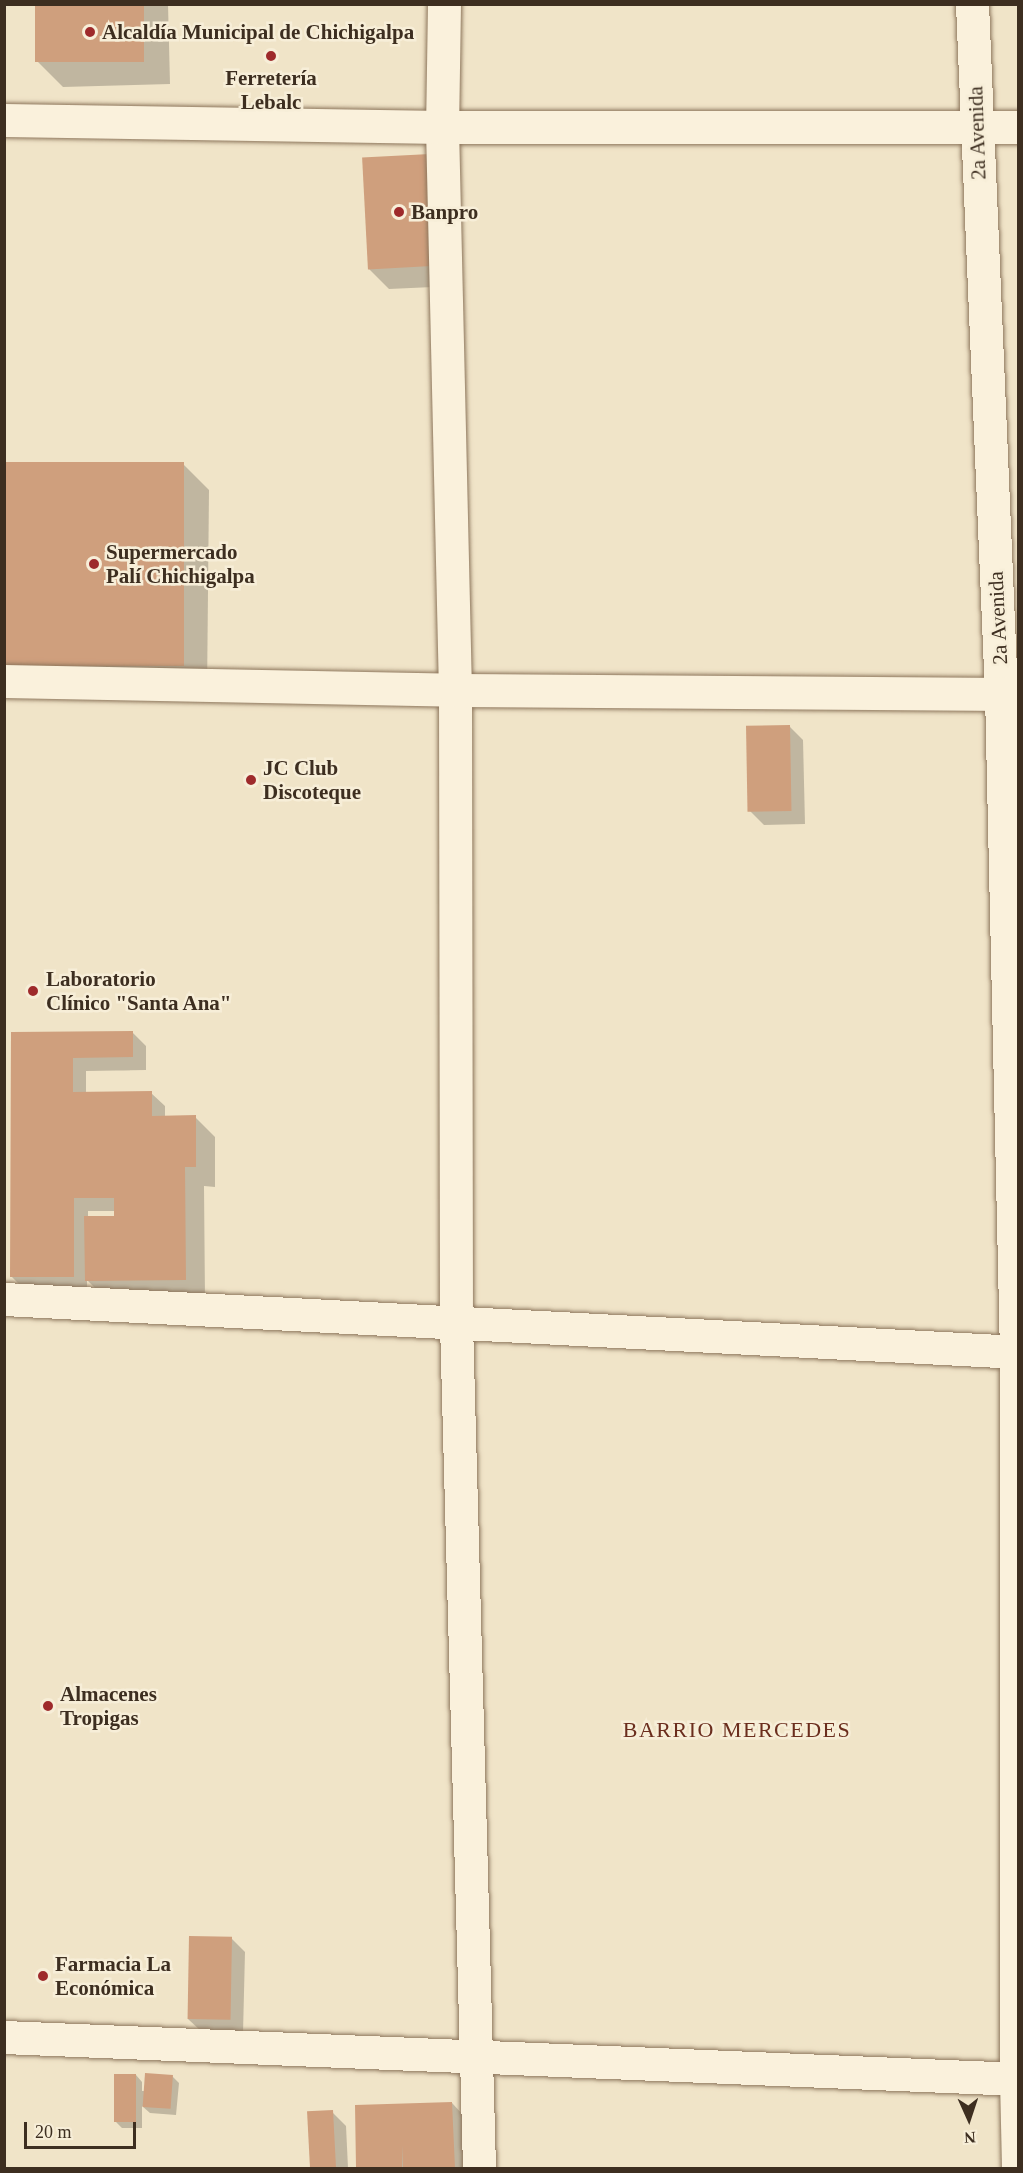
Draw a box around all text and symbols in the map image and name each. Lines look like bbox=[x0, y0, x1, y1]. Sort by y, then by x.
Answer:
place label: Alcaldía Municipal de Chichigalpa bbox=[102, 19, 414, 45]
marker: Alcaldía Municipal de Chichigalpa bbox=[83, 25, 97, 39]
marker: Ferretería Lebalc bbox=[264, 49, 278, 63]
place label: Ferretería Lebalc bbox=[225, 65, 317, 115]
street label: 2a Avenida bbox=[963, 85, 991, 181]
place label: Banpro bbox=[411, 199, 478, 225]
marker: Banpro bbox=[392, 205, 406, 219]
place label: Supermercado Palí Chichigalpa bbox=[106, 539, 255, 589]
marker: Supermercado Palí Chichigalpa bbox=[87, 557, 101, 571]
street label: 2a Avenida bbox=[983, 570, 1013, 666]
place label: JC Club Discoteque bbox=[263, 755, 361, 805]
marker: JC Club Discoteque bbox=[244, 773, 258, 787]
place label: Laboratorio Clínico "Santa Ana" bbox=[46, 966, 233, 1016]
marker: Laboratorio Clínico "Santa Ana" bbox=[24, 982, 42, 1000]
place label: Almacenes Tropigas bbox=[60, 1681, 157, 1731]
marker: Almacenes Tropigas bbox=[41, 1699, 55, 1713]
district label: BARRIO MERCEDES bbox=[623, 1717, 851, 1743]
place label: Farmacia La Económica bbox=[55, 1951, 171, 2001]
marker: Farmacia La Económica bbox=[36, 1969, 50, 1983]
north arrow bbox=[939, 2089, 999, 2149]
scale bar bbox=[27, 2110, 140, 2148]
text: 20 m bbox=[35, 2122, 72, 2142]
text: N bbox=[964, 2129, 976, 2146]

